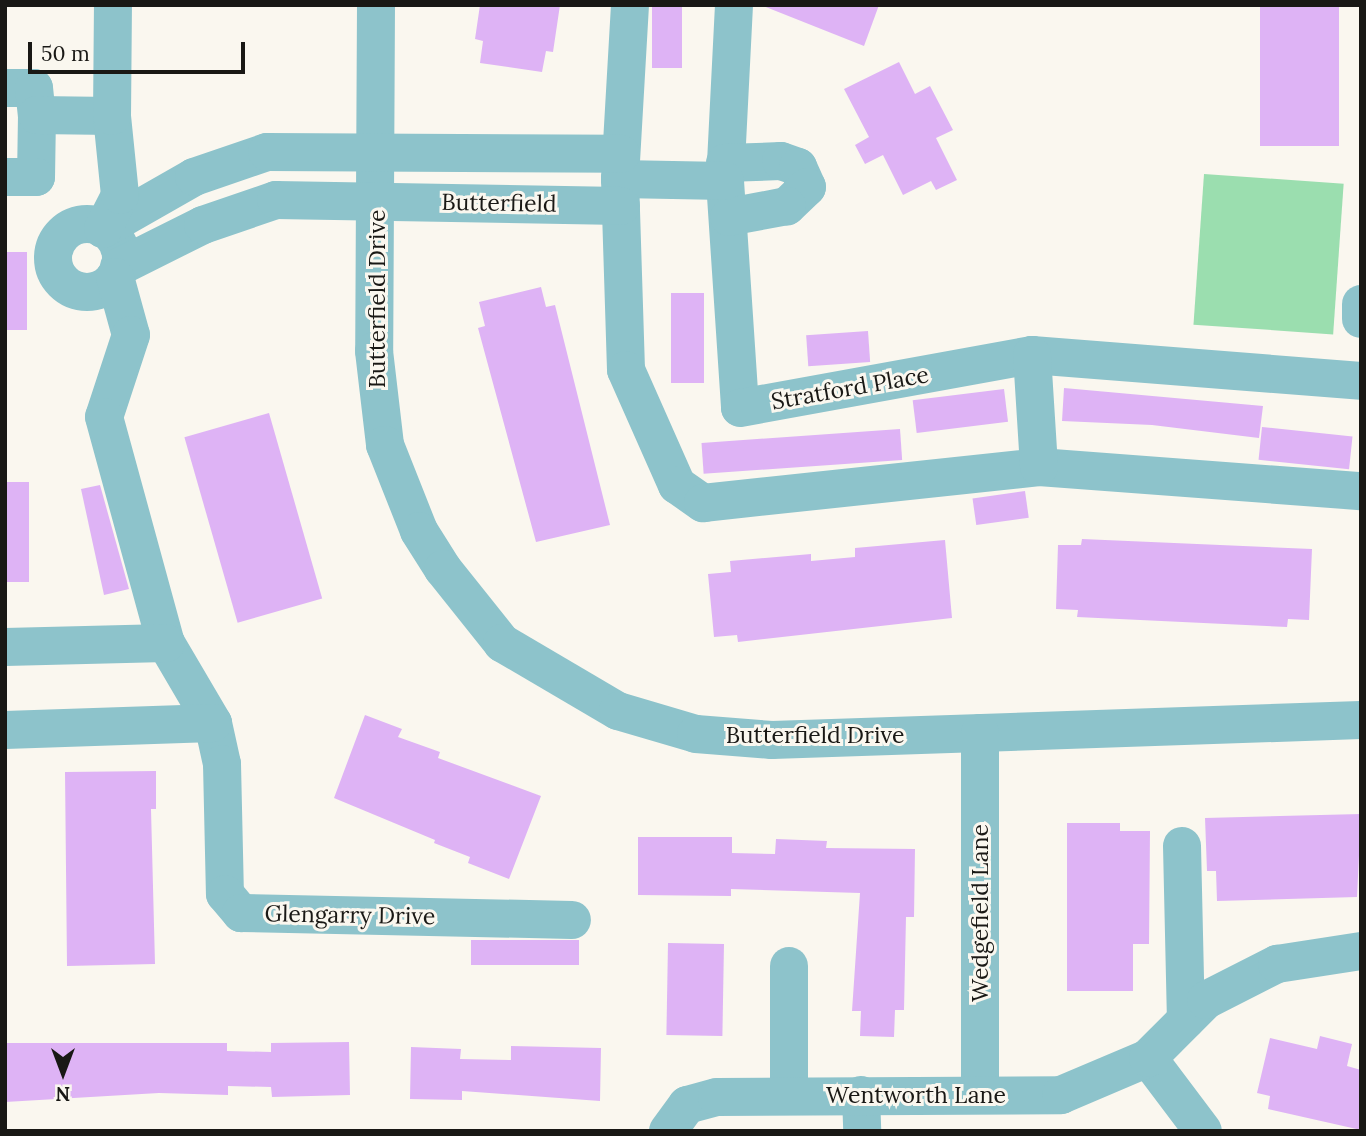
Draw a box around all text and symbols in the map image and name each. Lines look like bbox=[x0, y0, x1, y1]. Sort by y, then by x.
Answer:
scale bar bbox=[32, 28, 248, 72]
text: 50 m bbox=[41, 40, 90, 67]
street label: Butterfield bbox=[441, 188, 557, 218]
street label: Butterfield Drive bbox=[363, 210, 391, 388]
street label: Stratford Place bbox=[769, 361, 931, 415]
street label: Butterfield Drive bbox=[726, 721, 904, 749]
street label: Wedgefield Lane bbox=[966, 824, 994, 1002]
street label: Glengarry Drive bbox=[264, 900, 436, 930]
north arrow bbox=[28, 1038, 98, 1108]
street label: Wentworth Lane bbox=[826, 1081, 1006, 1109]
text: N bbox=[56, 1082, 70, 1106]

